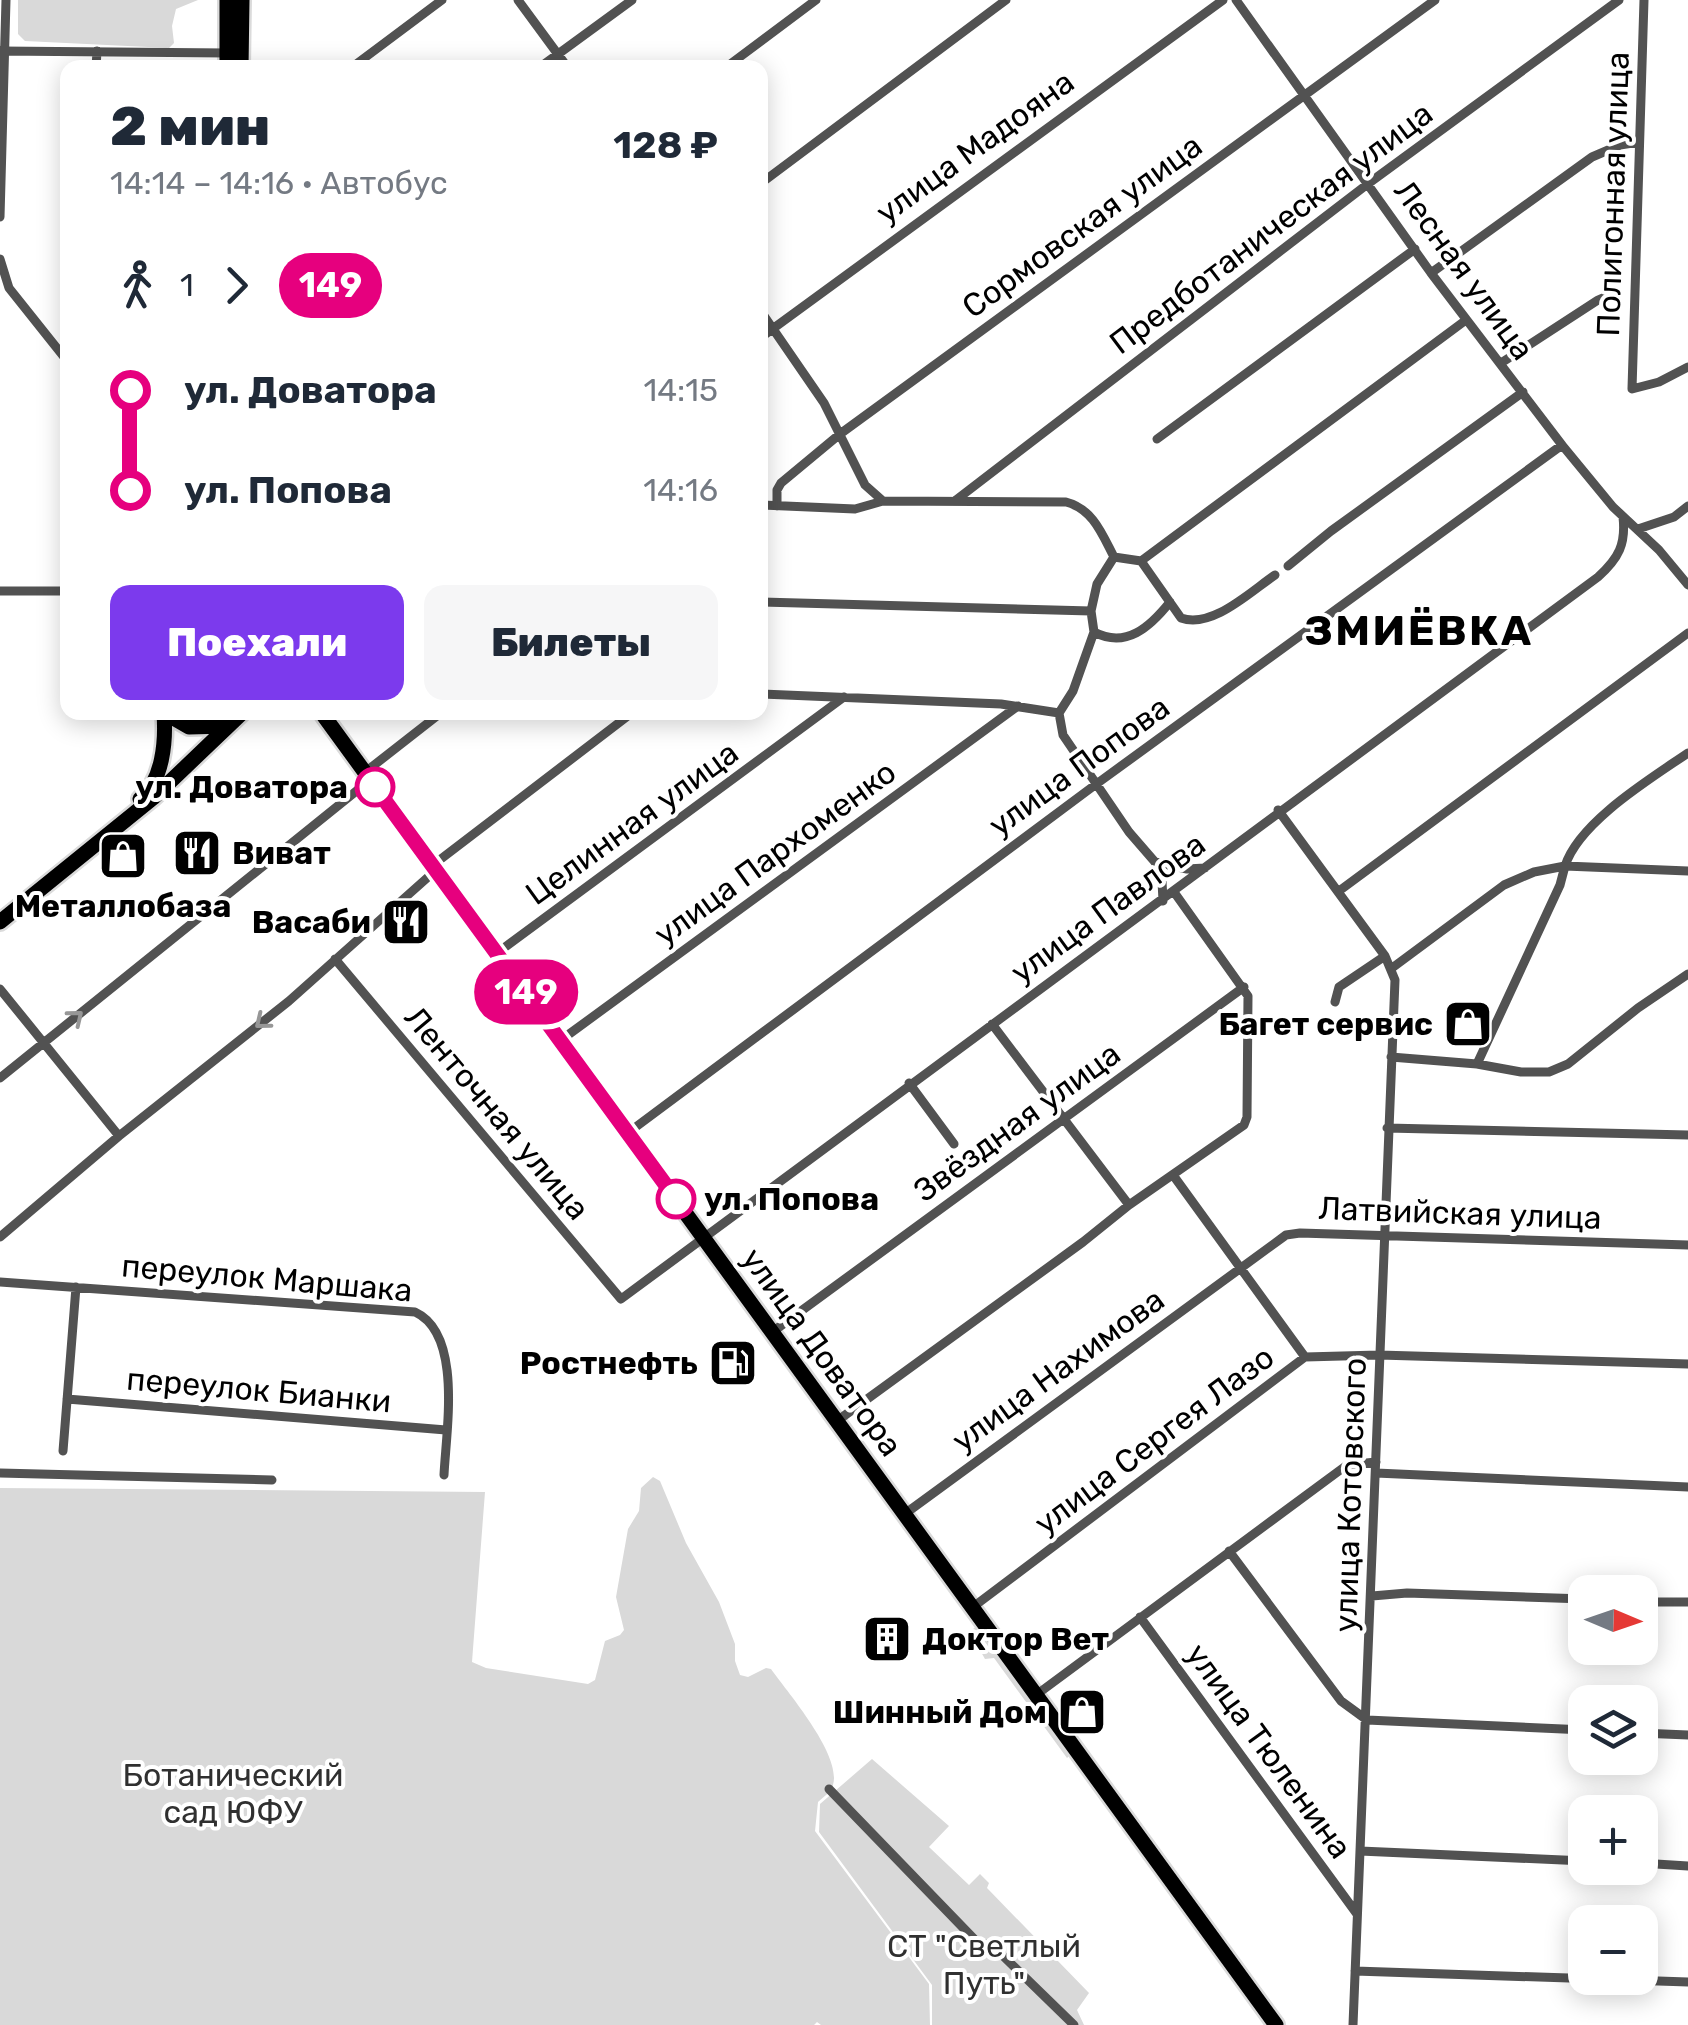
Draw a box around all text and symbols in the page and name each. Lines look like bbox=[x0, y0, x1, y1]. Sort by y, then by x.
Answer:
street label: Полигонная улица bbox=[1589, 51, 1637, 337]
street label: улица Мадояна bbox=[869, 63, 1081, 231]
text: 2 мин bbox=[110, 94, 271, 159]
street label: Предботаническая улица bbox=[1102, 94, 1440, 362]
text: 128 ₽ bbox=[613, 122, 718, 168]
street label: Сормовская улица bbox=[955, 126, 1209, 326]
text: 14:14 – 14:16 · Автобус bbox=[110, 164, 448, 202]
street label: Лесная улица bbox=[1386, 173, 1542, 367]
icon: walk bbox=[110, 258, 165, 313]
icon: forward bbox=[209, 258, 264, 313]
text: 149 bbox=[299, 264, 362, 306]
text: 1 bbox=[180, 266, 194, 304]
text: ул. Доватора bbox=[184, 367, 437, 413]
text: 14:15 bbox=[644, 371, 718, 409]
text: ул. Попова bbox=[184, 467, 392, 513]
text: 14:16 bbox=[643, 471, 718, 509]
button: Поехали bbox=[110, 585, 404, 700]
button: Билеты bbox=[424, 585, 718, 700]
district label: ЗМИЁВКА bbox=[1304, 606, 1534, 656]
street label: улица Попова bbox=[981, 688, 1177, 844]
street label: Целинная улица bbox=[518, 733, 746, 913]
street label: улица Пархоменко bbox=[647, 753, 903, 953]
place label: ул. Доватора bbox=[135, 768, 348, 806]
marker: ул. Доватора bbox=[356, 768, 394, 806]
street label: улица Павлова bbox=[1003, 825, 1213, 991]
restaurant icon: Виват bbox=[171, 827, 223, 879]
shop icon: Металлобаза bbox=[97, 830, 149, 882]
place label: Виват bbox=[232, 834, 331, 872]
place label: Металлобаза bbox=[15, 887, 231, 925]
restaurant icon: Васаби bbox=[380, 896, 432, 948]
place label: Васаби bbox=[252, 903, 371, 941]
line badge: 149 bbox=[468, 960, 584, 1024]
text: 149 bbox=[494, 971, 558, 1013]
shop icon: Багет сервис bbox=[1442, 998, 1494, 1050]
street label: Ленточная улица bbox=[397, 999, 597, 1227]
place label: Багет сервис bbox=[1219, 1005, 1433, 1043]
one-way arrow bbox=[255, 1010, 273, 1028]
one-way arrow bbox=[65, 1011, 83, 1029]
street label: Звёздная улица bbox=[906, 1034, 1128, 1210]
marker: ул. Попова bbox=[657, 1180, 695, 1218]
place label: ул. Попова bbox=[704, 1180, 879, 1218]
street label: Латвийская улица bbox=[1318, 1189, 1602, 1237]
street label: улица Доватора bbox=[734, 1241, 910, 1463]
street label: переулок Маршака bbox=[120, 1246, 414, 1310]
street label: улица Нахимова bbox=[945, 1280, 1171, 1460]
fuel station icon: Ростнефть bbox=[707, 1337, 759, 1389]
street label: улица Сергея Лазо bbox=[1027, 1338, 1281, 1542]
place label: Ростнефть bbox=[520, 1344, 698, 1382]
street label: улица Котовского bbox=[1326, 1357, 1374, 1633]
street label: переулок Бианки bbox=[125, 1360, 393, 1420]
north arrow bbox=[1568, 1575, 1658, 1665]
map controls bbox=[1568, 1575, 1658, 1995]
building icon: Доктор Вет bbox=[861, 1613, 913, 1665]
place label: Доктор Вет bbox=[922, 1620, 1110, 1658]
street label: улица Тюленина bbox=[1178, 1636, 1360, 1866]
button: layers bbox=[1568, 1685, 1658, 1775]
shop icon: Шинный Дом bbox=[1056, 1686, 1108, 1738]
place label: Шинный Дом bbox=[833, 1693, 1047, 1731]
park label: Ботанический сад ЮФУ bbox=[122, 1756, 344, 1831]
button: + bbox=[1568, 1795, 1658, 1885]
button: − bbox=[1568, 1905, 1658, 1995]
park label: СТ "Светлый Путь" bbox=[887, 1927, 1081, 2002]

